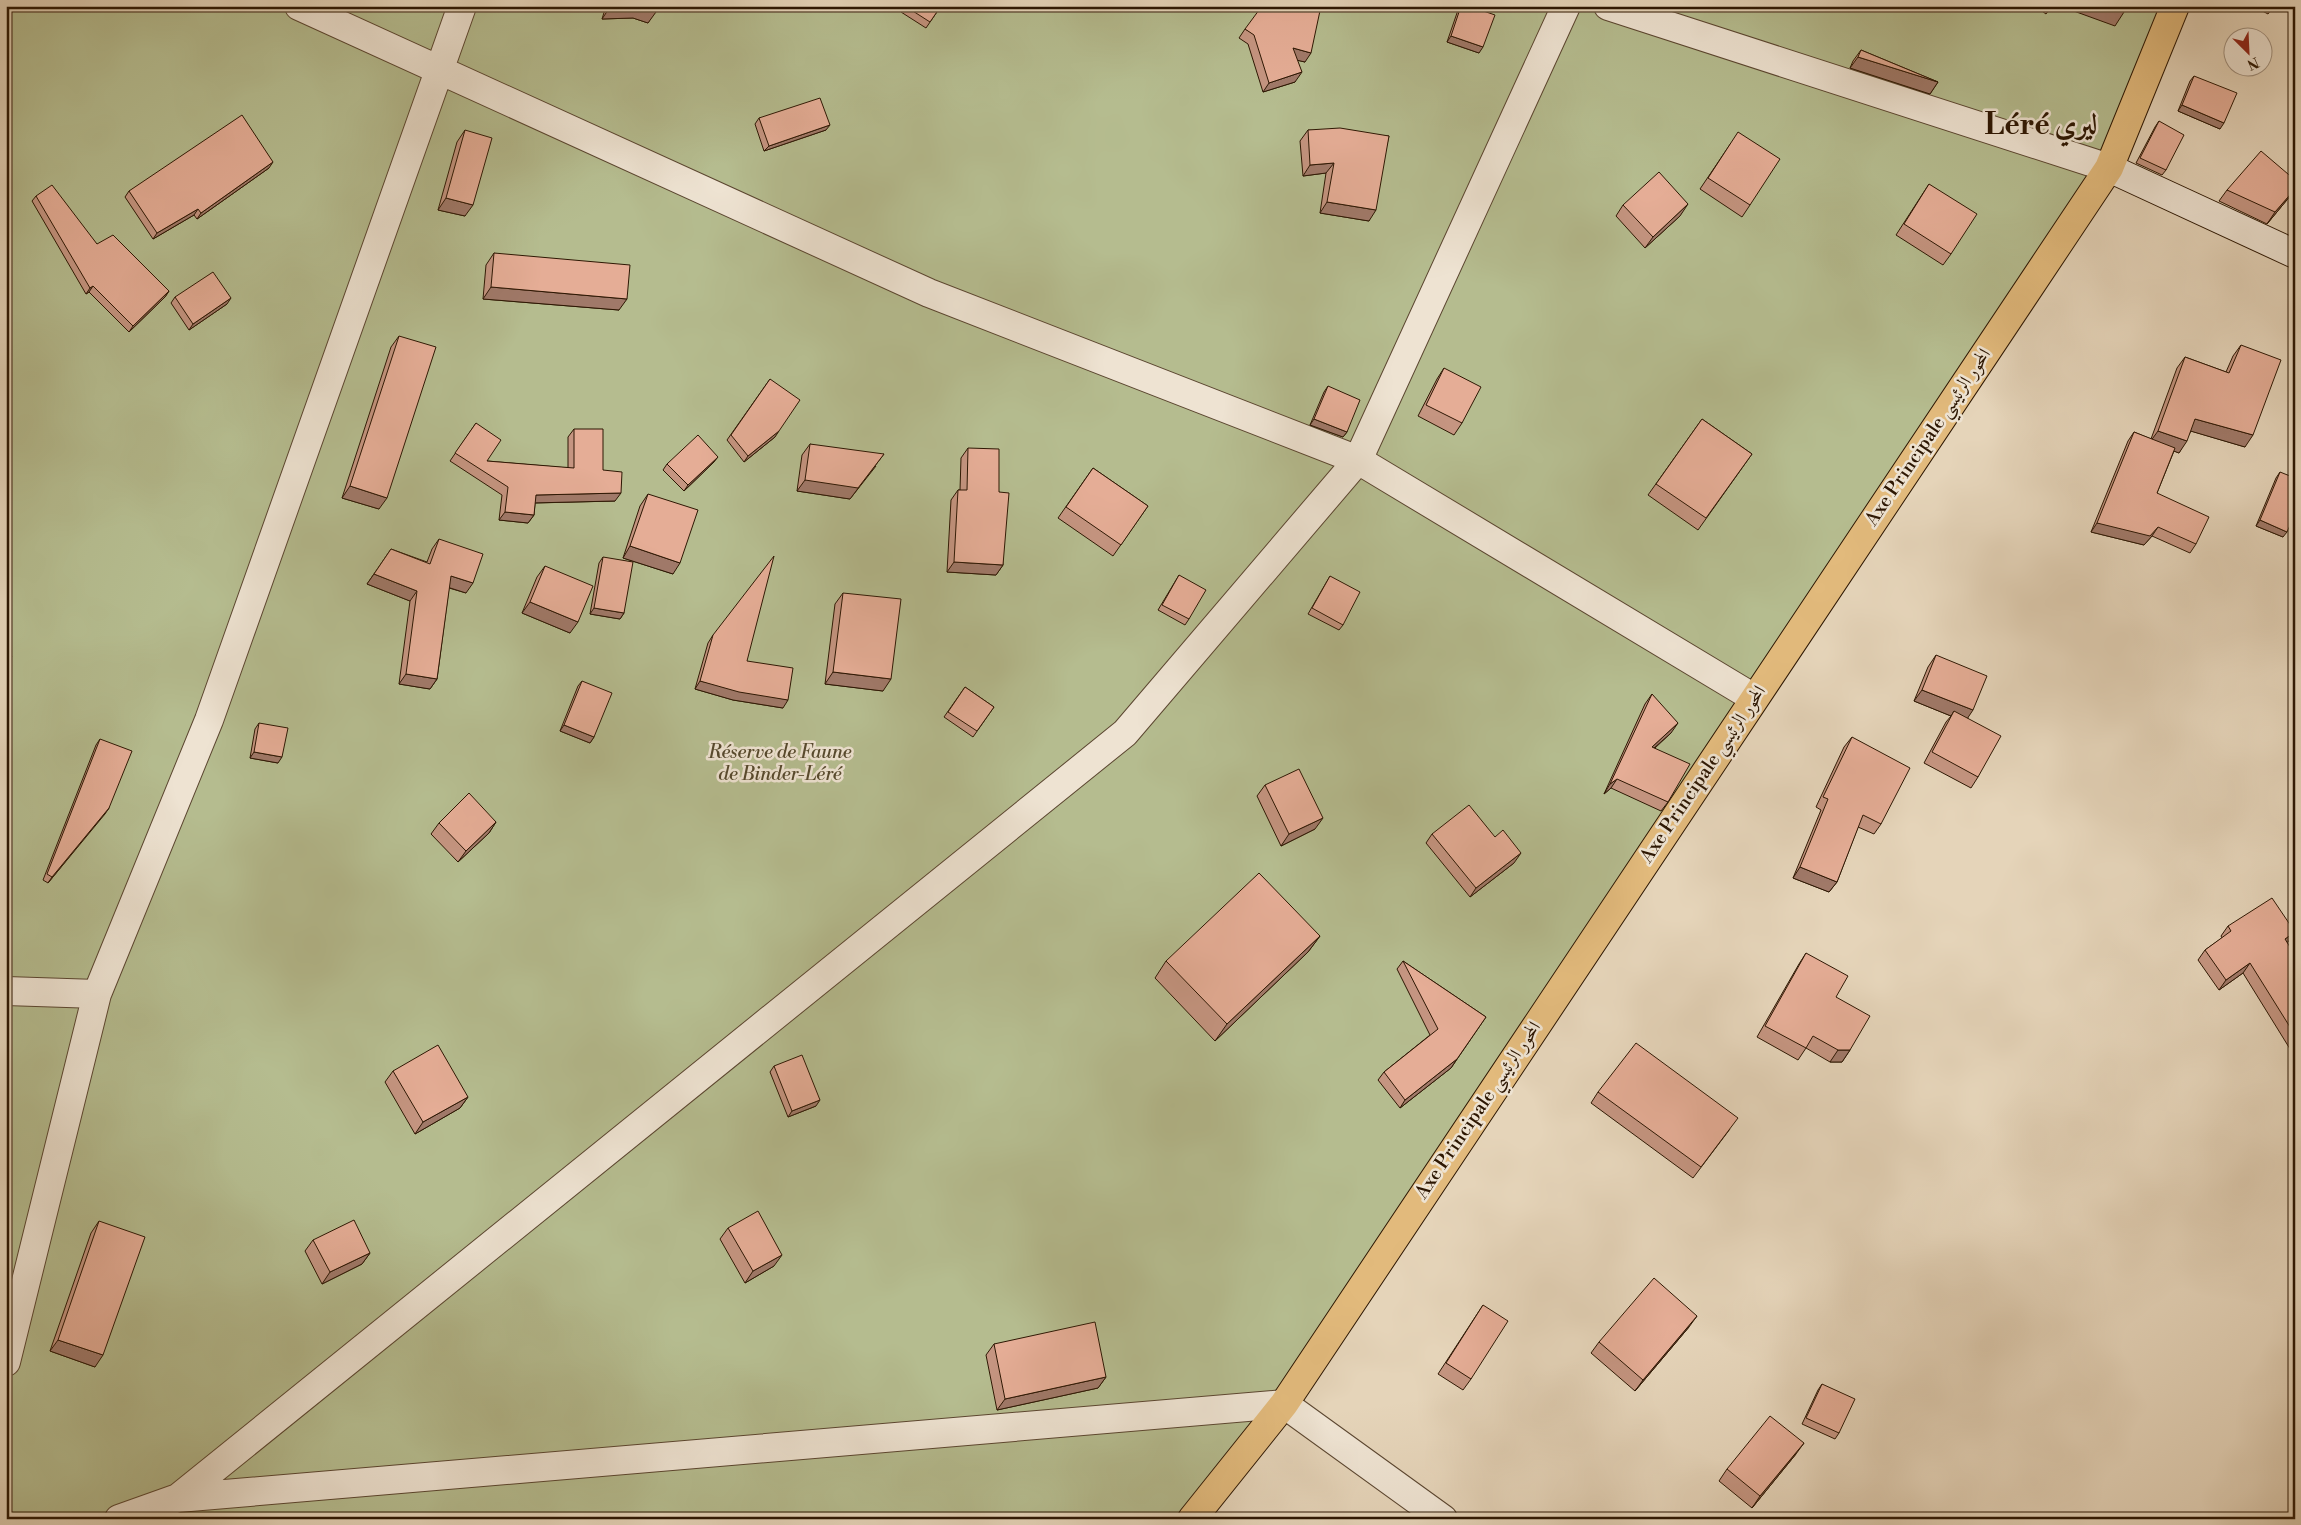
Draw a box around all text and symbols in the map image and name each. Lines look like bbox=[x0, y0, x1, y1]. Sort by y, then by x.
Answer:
north arrow bbox=[2224, 28, 2274, 78]
text: N bbox=[2244, 52, 2262, 73]
district label: Léré ليري bbox=[1984, 107, 2098, 147]
street label: Axe Principale المحور الرئيسي bbox=[1859, 344, 2000, 534]
street label: Axe Principale المحور الرئيسي bbox=[1634, 681, 1775, 871]
park label: Réserve de Faune de Binder-Léré bbox=[707, 740, 852, 786]
street label: Axe Principale المحور الرئيسي bbox=[1409, 1017, 1550, 1207]

